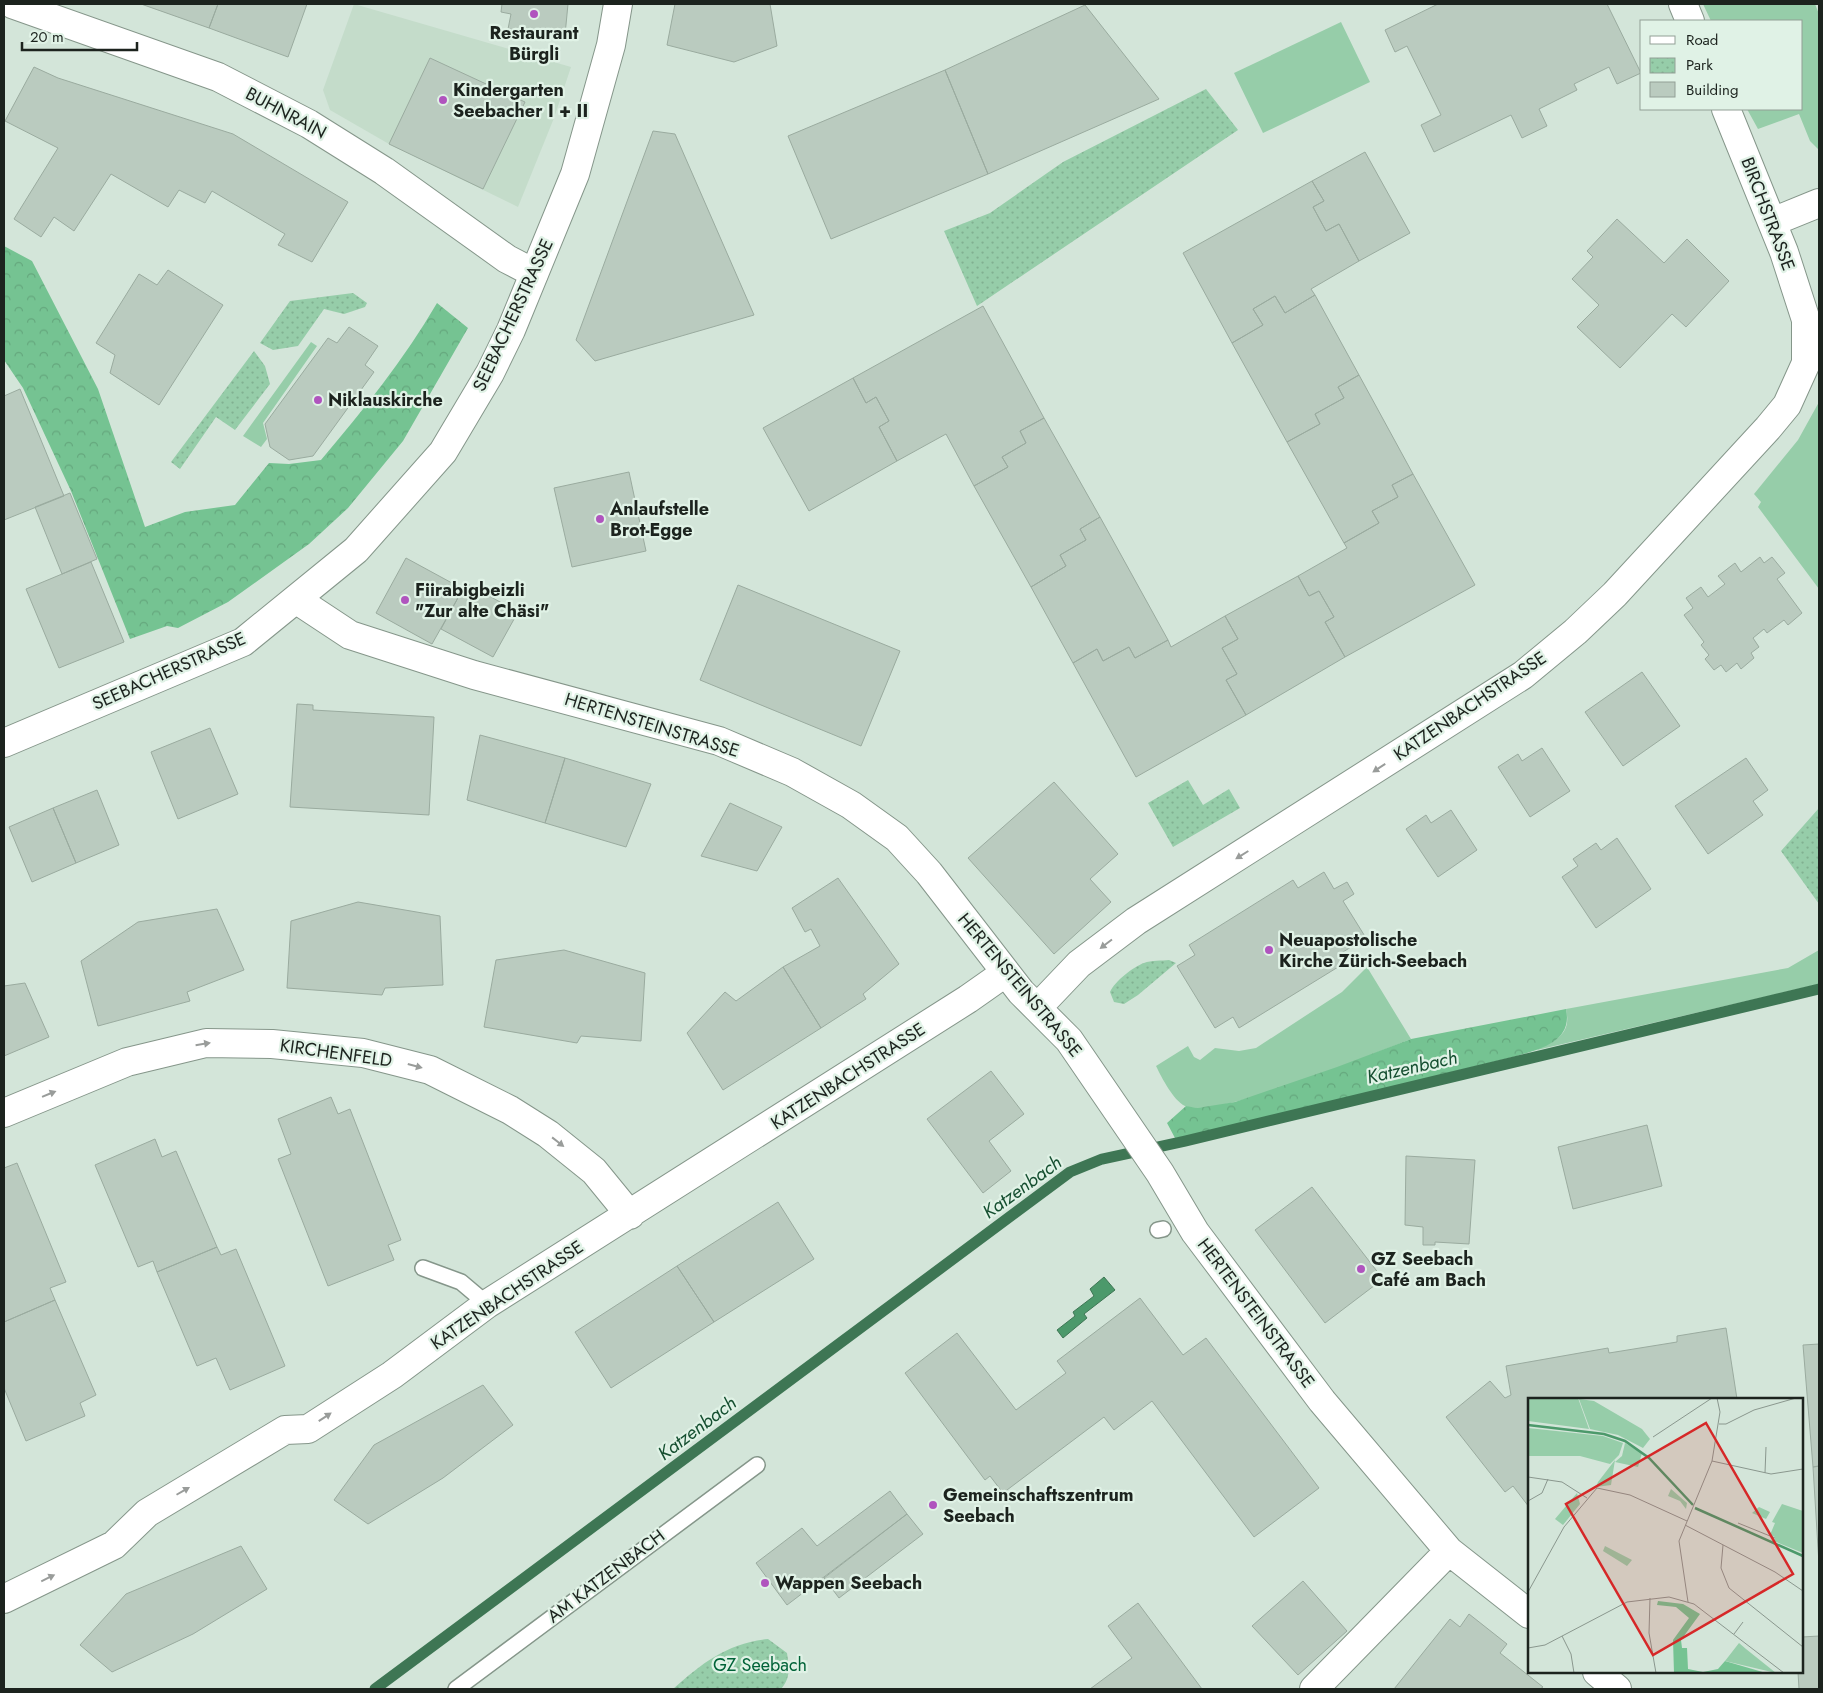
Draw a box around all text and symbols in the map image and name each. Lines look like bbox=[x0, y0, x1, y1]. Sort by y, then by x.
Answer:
marker: Restaurant Bürgli bbox=[528, 8, 540, 20]
scale bar bbox=[22, 20, 138, 52]
place label: Restaurant Bürgli bbox=[489, 20, 579, 67]
legend bbox=[1640, 20, 1803, 110]
text: 20 m bbox=[30, 26, 64, 48]
text: Road bbox=[1686, 29, 1718, 51]
text: Park bbox=[1686, 54, 1713, 76]
place label: Kindergarten Seebacher I + II bbox=[453, 77, 588, 124]
text: Building bbox=[1686, 79, 1738, 101]
street label: BUHNRAIN bbox=[241, 81, 331, 145]
marker: Kindergarten Seebacher I + II bbox=[437, 94, 449, 106]
street label: BIRCHSTRASSE bbox=[1734, 154, 1802, 274]
street label: SEEBACHERSTRASSE bbox=[466, 234, 560, 396]
place label: Niklauskirche bbox=[328, 387, 443, 413]
marker: Niklauskirche bbox=[312, 394, 324, 406]
place label: Anlaufstelle Brot-Egge bbox=[609, 496, 709, 543]
marker: Anlaufstelle Brot-Egge bbox=[594, 513, 606, 525]
place label: Fiirabigbeizli "Zur alte Chäsi" bbox=[415, 577, 549, 624]
marker: Fiirabigbeizli "Zur alte Chäsi" bbox=[399, 594, 411, 606]
street label: SEEBACHERSTRASSE bbox=[88, 625, 250, 717]
street label: KATZENBACHSTRASSE bbox=[1388, 645, 1552, 767]
street label: HERTENSTEINSTRASSE bbox=[561, 686, 743, 764]
one-way arrow bbox=[1372, 763, 1385, 772]
one-way arrow bbox=[1235, 851, 1248, 860]
street label: HERTENSTEINSTRASSE bbox=[952, 907, 1088, 1063]
place label: Neuapostolische Kirche Zürich-Seebach bbox=[1279, 927, 1467, 974]
one-way arrow bbox=[1099, 939, 1113, 949]
marker: Neuapostolische Kirche Zürich-Seebach bbox=[1263, 944, 1275, 956]
street label: KATZENBACHSTRASSE bbox=[766, 1016, 930, 1136]
street label: KIRCHENFELD bbox=[278, 1032, 394, 1074]
one-way arrow bbox=[195, 1040, 211, 1048]
water label: Katzenbach bbox=[1364, 1043, 1460, 1091]
one-way arrow bbox=[408, 1063, 423, 1071]
one-way arrow bbox=[42, 1090, 56, 1098]
one-way arrow bbox=[551, 1137, 564, 1148]
water label: Katzenbach bbox=[977, 1149, 1067, 1225]
street label: HERTENSTEINSTRASSE bbox=[1191, 1233, 1321, 1393]
street label: KATZENBACHSTRASSE bbox=[425, 1234, 589, 1356]
place label: GZ Seebach Café am Bach bbox=[1371, 1246, 1486, 1293]
marker: GZ Seebach Café am Bach bbox=[1355, 1263, 1367, 1275]
water label: Katzenbach bbox=[652, 1389, 742, 1467]
inset map bbox=[1528, 1398, 1803, 1673]
one-way arrow bbox=[319, 1413, 332, 1422]
place label: Gemeinschaftszentrum Seebach bbox=[943, 1482, 1134, 1529]
one-way arrow bbox=[177, 1487, 190, 1496]
marker: Gemeinschaftszentrum Seebach bbox=[927, 1499, 939, 1511]
street label: AM KATZENBACH bbox=[542, 1523, 670, 1629]
place label: Wappen Seebach bbox=[775, 1570, 922, 1596]
one-way arrow bbox=[40, 1574, 55, 1582]
marker: Wappen Seebach bbox=[759, 1577, 771, 1589]
park label: GZ Seebach bbox=[713, 1652, 807, 1678]

